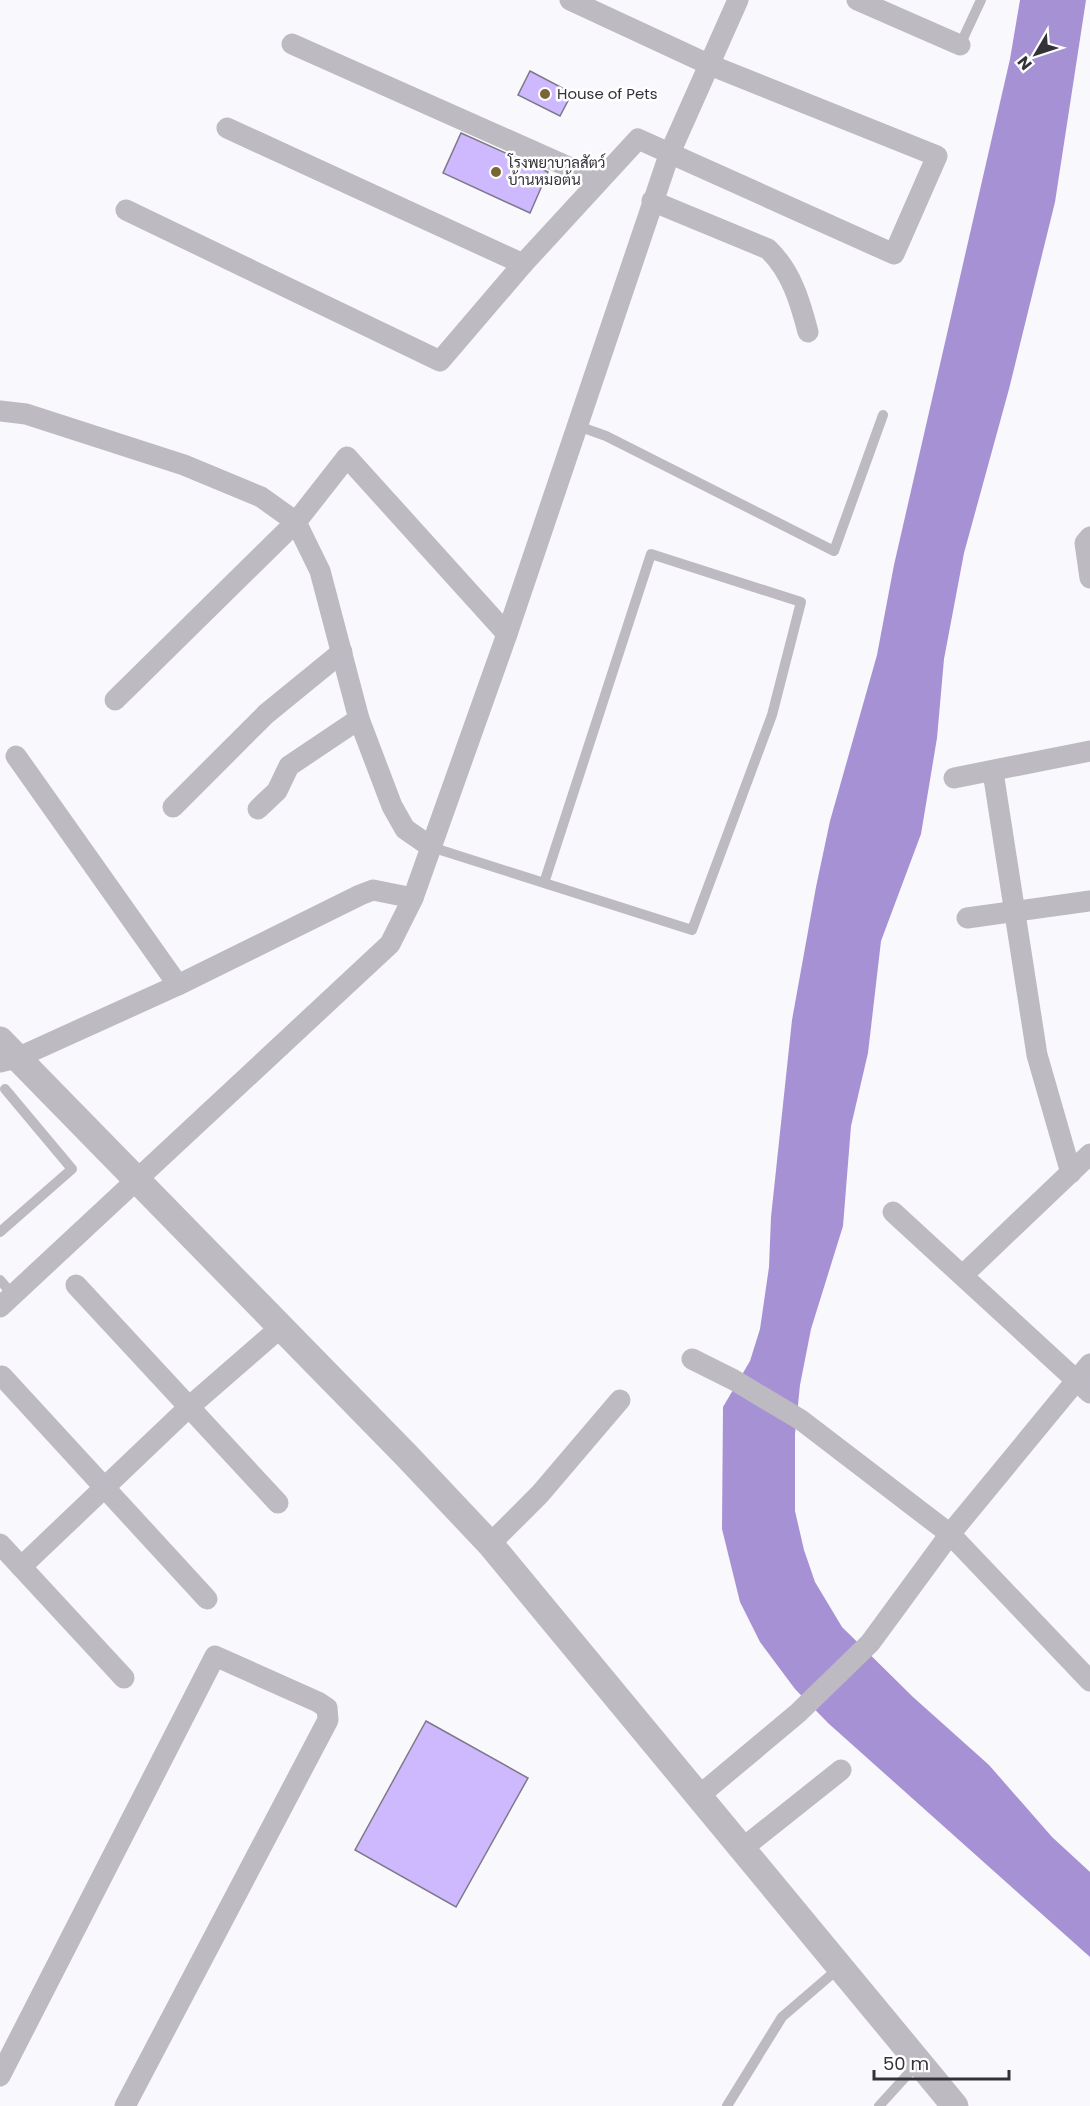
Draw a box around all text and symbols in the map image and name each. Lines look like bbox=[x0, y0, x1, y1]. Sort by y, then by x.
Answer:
north arrow bbox=[1006, 24, 1066, 84]
text: N bbox=[1012, 51, 1037, 75]
place label: House of Pets bbox=[557, 83, 658, 104]
marker: House of Pets bbox=[538, 87, 552, 101]
place label: โรงพยาบาลสัตว์ บ้านหมอต้น bbox=[507, 152, 606, 190]
marker: โรงพยาบาลสัตว์ บ้านหมอต้น bbox=[489, 165, 503, 179]
scale bar bbox=[874, 2043, 1009, 2081]
text: 50 m bbox=[883, 2051, 929, 2076]

